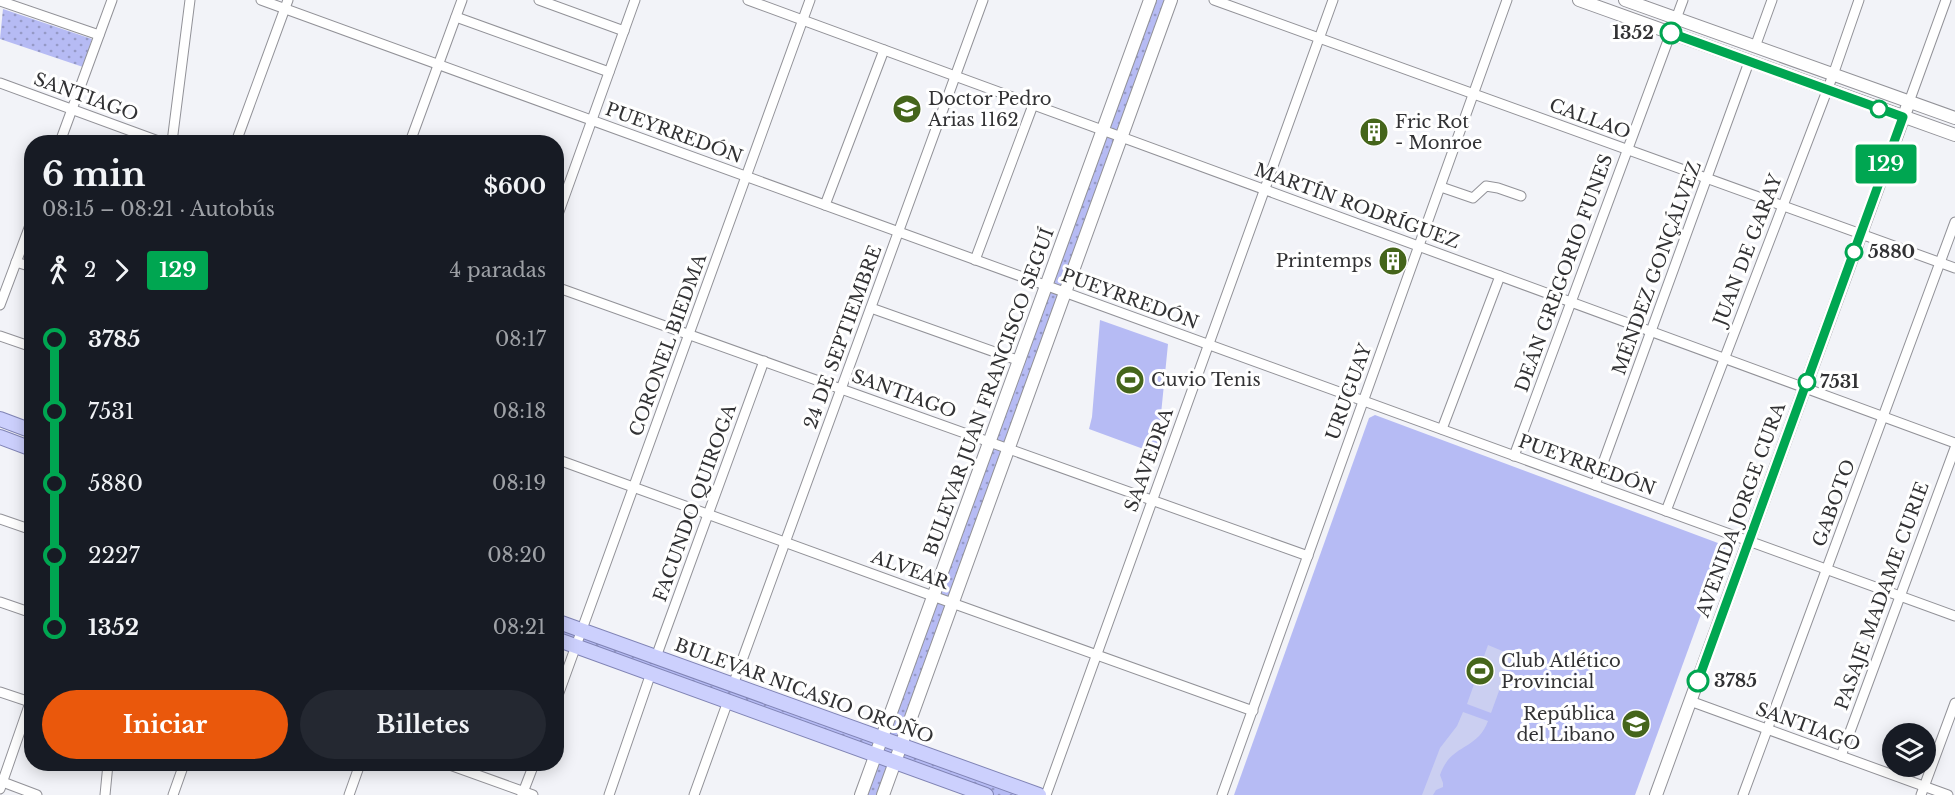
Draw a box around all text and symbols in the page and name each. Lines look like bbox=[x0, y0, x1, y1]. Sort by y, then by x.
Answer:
place label: 1352 bbox=[1612, 22, 1654, 44]
marker: 1352 bbox=[1660, 22, 1682, 44]
street label: SANTIAGO bbox=[31, 68, 141, 126]
place label: Doctor Pedro Arias 1162 bbox=[927, 88, 1052, 131]
school or university icon: Doctor Pedro Arias 1162 bbox=[891, 93, 923, 125]
street label: CALLAO bbox=[1546, 94, 1634, 144]
street label: PUEYRREDÓN bbox=[602, 97, 746, 168]
unlabelled marker bbox=[1870, 100, 1888, 118]
place label: Fric Rot - Monroe bbox=[1395, 111, 1482, 154]
building icon: Fric Rot - Monroe bbox=[1358, 116, 1390, 148]
line badge: 129 bbox=[1852, 144, 1920, 184]
street label: DEÁN GREGORIO FUNES bbox=[1510, 151, 1617, 395]
text: 129 bbox=[1868, 151, 1904, 177]
text: 6 min bbox=[42, 154, 145, 195]
street label: MARTÍN RODRÍGUEZ bbox=[1252, 158, 1463, 253]
street label: MÉNDEZ GONÇÁLVEZ bbox=[1607, 158, 1706, 378]
street label: JUAN DE GARAY bbox=[1708, 170, 1787, 331]
text: $600 bbox=[484, 173, 546, 200]
text: 08:15 – 08:21 · Autobús bbox=[42, 197, 275, 221]
street label: BULEVAR JUAN FRANCISCO SEGUÍ bbox=[918, 225, 1059, 559]
place label: 5880 bbox=[1868, 241, 1915, 263]
street label: 24 DE SEPTIEMBRE bbox=[800, 242, 886, 432]
marker: 5880 bbox=[1845, 243, 1863, 261]
building icon: Printemps bbox=[1377, 245, 1409, 277]
street label: CORONEL BIEDMA bbox=[625, 250, 712, 439]
place label: Printemps bbox=[1276, 250, 1372, 272]
icon: walk bbox=[42, 254, 75, 287]
icon: forward bbox=[105, 254, 138, 287]
text: 129 bbox=[159, 257, 196, 283]
text: 2 bbox=[84, 258, 96, 282]
text: 4 paradas bbox=[450, 258, 546, 282]
street label: PUEYRREDÓN bbox=[1058, 263, 1202, 334]
text: 3785 bbox=[88, 326, 140, 353]
text: 08:17 bbox=[495, 327, 546, 351]
street label: URUGUAY bbox=[1321, 340, 1377, 443]
sports icon: Cuvio Tenis bbox=[1114, 364, 1146, 396]
street label: SANTIAGO bbox=[849, 365, 959, 423]
place label: Cuvio Tenis bbox=[1151, 369, 1261, 391]
place label: 7531 bbox=[1820, 371, 1859, 393]
marker: 7531 bbox=[1798, 373, 1816, 391]
text: 7531 bbox=[88, 398, 135, 425]
text: 08:18 bbox=[493, 399, 546, 423]
street label: AVENIDA JORGE CURA bbox=[1692, 399, 1790, 621]
street label: FACUNDO QUIROGA bbox=[649, 400, 741, 605]
street label: SAAVEDRA bbox=[1120, 404, 1178, 515]
street label: PUEYRREDÓN bbox=[1515, 429, 1659, 500]
street label: GABOTO bbox=[1808, 456, 1860, 550]
text: 5880 bbox=[88, 470, 143, 497]
text: 08:19 bbox=[492, 471, 546, 495]
street label: PASAJE MADAME CURIE bbox=[1830, 479, 1934, 713]
text: 2227 bbox=[88, 542, 140, 569]
text: 08:20 bbox=[487, 543, 546, 567]
street label: ALVEAR bbox=[867, 546, 952, 594]
text: 1352 bbox=[88, 614, 139, 641]
text: 08:21 bbox=[493, 615, 546, 639]
street label: BULEVAR NICASIO OROÑO bbox=[672, 632, 937, 748]
place label: Club Atlético Provincial bbox=[1501, 650, 1621, 693]
sports icon: Club Atlético Provincial bbox=[1464, 655, 1496, 687]
marker: 3785 bbox=[1687, 670, 1709, 692]
place label: 3785 bbox=[1714, 670, 1757, 692]
button: Iniciar bbox=[42, 690, 288, 759]
button: Billetes bbox=[300, 690, 546, 759]
street label: SANTIAGO bbox=[1753, 698, 1863, 756]
place label: República del Libano bbox=[1516, 703, 1615, 746]
school or university icon: República del Libano bbox=[1620, 708, 1652, 740]
map controls bbox=[1882, 723, 1936, 777]
button: layers bbox=[1882, 723, 1936, 777]

